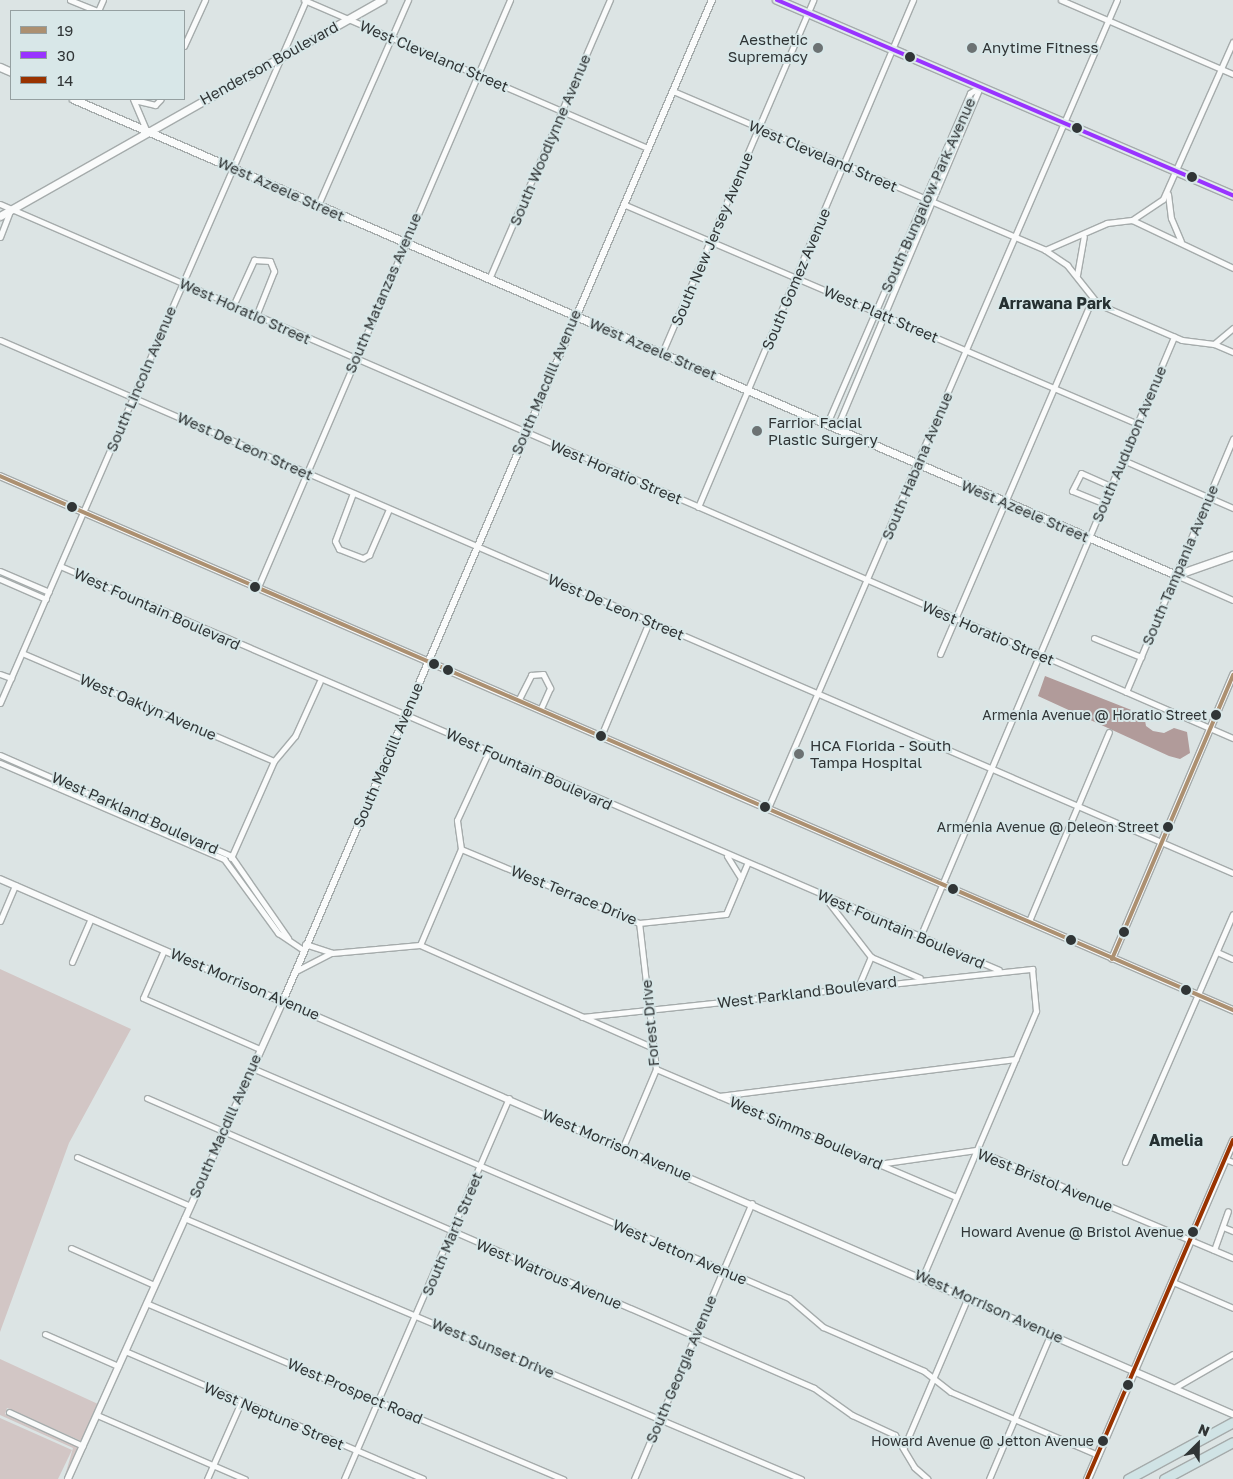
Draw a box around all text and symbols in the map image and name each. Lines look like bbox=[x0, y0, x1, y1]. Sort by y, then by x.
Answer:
legend bbox=[10, 10, 185, 100]
street label: West Cleveland Street bbox=[357, 16, 511, 96]
street label: Henderson Boulevard bbox=[197, 17, 341, 109]
text: 19 bbox=[57, 21, 73, 39]
place label: Aesthetic Supremacy bbox=[728, 30, 808, 65]
place label: Anytime Fitness bbox=[982, 39, 1098, 57]
marker: Aesthetic Supremacy bbox=[812, 42, 824, 54]
marker: Anytime Fitness bbox=[966, 42, 978, 54]
text: 30 bbox=[57, 46, 75, 64]
street label: South Woodlynne Avenue bbox=[506, 52, 594, 228]
unlabelled marker bbox=[905, 52, 915, 62]
text: 14 bbox=[57, 71, 73, 89]
street label: South Bungalow Park Avenue bbox=[877, 95, 979, 295]
street label: West Cleveland Street bbox=[746, 116, 900, 196]
unlabelled marker bbox=[1072, 123, 1082, 133]
street label: South New Jersey Avenue bbox=[667, 149, 757, 329]
street label: West Azeele Street bbox=[215, 153, 347, 225]
unlabelled marker bbox=[1187, 172, 1197, 182]
street label: South Gomez Avenue bbox=[758, 205, 834, 353]
street label: South Matanzas Avenue bbox=[341, 210, 425, 376]
street label: West Horatio Street bbox=[177, 274, 313, 348]
street label: West Platt Street bbox=[821, 282, 941, 346]
district label: Arrawana Park bbox=[998, 293, 1112, 313]
street label: South Lincoln Avenue bbox=[102, 304, 180, 454]
street label: South Macdill Avenue bbox=[507, 307, 585, 457]
street label: West Azeele Street bbox=[586, 314, 720, 384]
street label: South Audubon Avenue bbox=[1088, 363, 1170, 525]
street label: South Habana Avenue bbox=[878, 389, 956, 543]
street label: West De Leon Street bbox=[174, 408, 316, 484]
place label: Farrior Facial Plastic Surgery bbox=[768, 413, 878, 448]
marker: Farrior Facial Plastic Surgery bbox=[750, 424, 764, 438]
street label: West Horatio Street bbox=[547, 436, 685, 508]
street label: West Azeele Street bbox=[958, 476, 1092, 546]
street label: South Tampania Avenue bbox=[1138, 482, 1222, 648]
unlabelled marker bbox=[67, 502, 77, 512]
street label: West Fountain Boulevard bbox=[71, 564, 243, 654]
street label: West De Leon Street bbox=[545, 570, 687, 644]
unlabelled marker bbox=[250, 582, 260, 592]
street label: West Horatio Street bbox=[919, 597, 1057, 669]
unlabelled marker bbox=[429, 659, 439, 669]
unlabelled marker bbox=[443, 665, 453, 675]
street label: West Oaklyn Avenue bbox=[77, 670, 219, 744]
street label: South Macdill Avenue bbox=[349, 680, 427, 830]
place label: Armenia Avenue @ Horatio Street bbox=[982, 707, 1207, 723]
marker: Armenia Avenue @ Horatio Street bbox=[1211, 710, 1221, 720]
street label: West Fountain Boulevard bbox=[443, 724, 615, 814]
unlabelled marker bbox=[596, 731, 606, 741]
place label: HCA Florida - South Tampa Hospital bbox=[810, 736, 951, 771]
marker: HCA Florida - South Tampa Hospital bbox=[792, 747, 806, 761]
street label: West Parkland Boulevard bbox=[49, 768, 221, 858]
unlabelled marker bbox=[760, 802, 770, 812]
place label: Armenia Avenue @ Deleon Street bbox=[937, 819, 1159, 835]
marker: Armenia Avenue @ Deleon Street bbox=[1163, 822, 1173, 832]
street label: West Terrace Drive bbox=[508, 861, 640, 929]
unlabelled marker bbox=[948, 884, 958, 894]
street label: West Fountain Boulevard bbox=[815, 886, 987, 972]
unlabelled marker bbox=[1119, 927, 1129, 937]
unlabelled marker bbox=[1066, 935, 1076, 945]
street label: West Morrison Avenue bbox=[168, 944, 322, 1024]
street label: West Parkland Boulevard bbox=[716, 972, 898, 1012]
street label: Forest Drive bbox=[637, 979, 663, 1067]
unlabelled marker bbox=[1181, 985, 1191, 995]
street label: South Macdill Avenue bbox=[185, 1051, 265, 1201]
street label: West Simms Boulevard bbox=[727, 1093, 885, 1173]
street label: West Morrison Avenue bbox=[540, 1105, 694, 1185]
district label: Amelia bbox=[1149, 1130, 1203, 1150]
street label: West Bristol Avenue bbox=[975, 1145, 1115, 1215]
street label: South Marti Street bbox=[418, 1170, 486, 1298]
street label: West Jetton Avenue bbox=[610, 1216, 750, 1288]
place label: Howard Avenue @ Bristol Avenue bbox=[961, 1224, 1184, 1240]
marker: Howard Avenue @ Bristol Avenue bbox=[1188, 1227, 1198, 1237]
street label: West Watrous Avenue bbox=[473, 1235, 625, 1313]
street label: West Morrison Avenue bbox=[912, 1265, 1066, 1347]
street label: South Georgia Avenue bbox=[642, 1292, 720, 1446]
street label: West Sunset Drive bbox=[429, 1314, 557, 1382]
street label: West Prospect Road bbox=[285, 1354, 425, 1428]
street label: West Neptune Street bbox=[201, 1378, 347, 1454]
unlabelled marker bbox=[1123, 1380, 1133, 1390]
north arrow bbox=[1173, 1419, 1223, 1469]
text: N bbox=[1196, 1420, 1212, 1440]
place label: Howard Avenue @ Jetton Avenue bbox=[871, 1433, 1094, 1449]
marker: Howard Avenue @ Jetton Avenue bbox=[1098, 1436, 1108, 1446]

